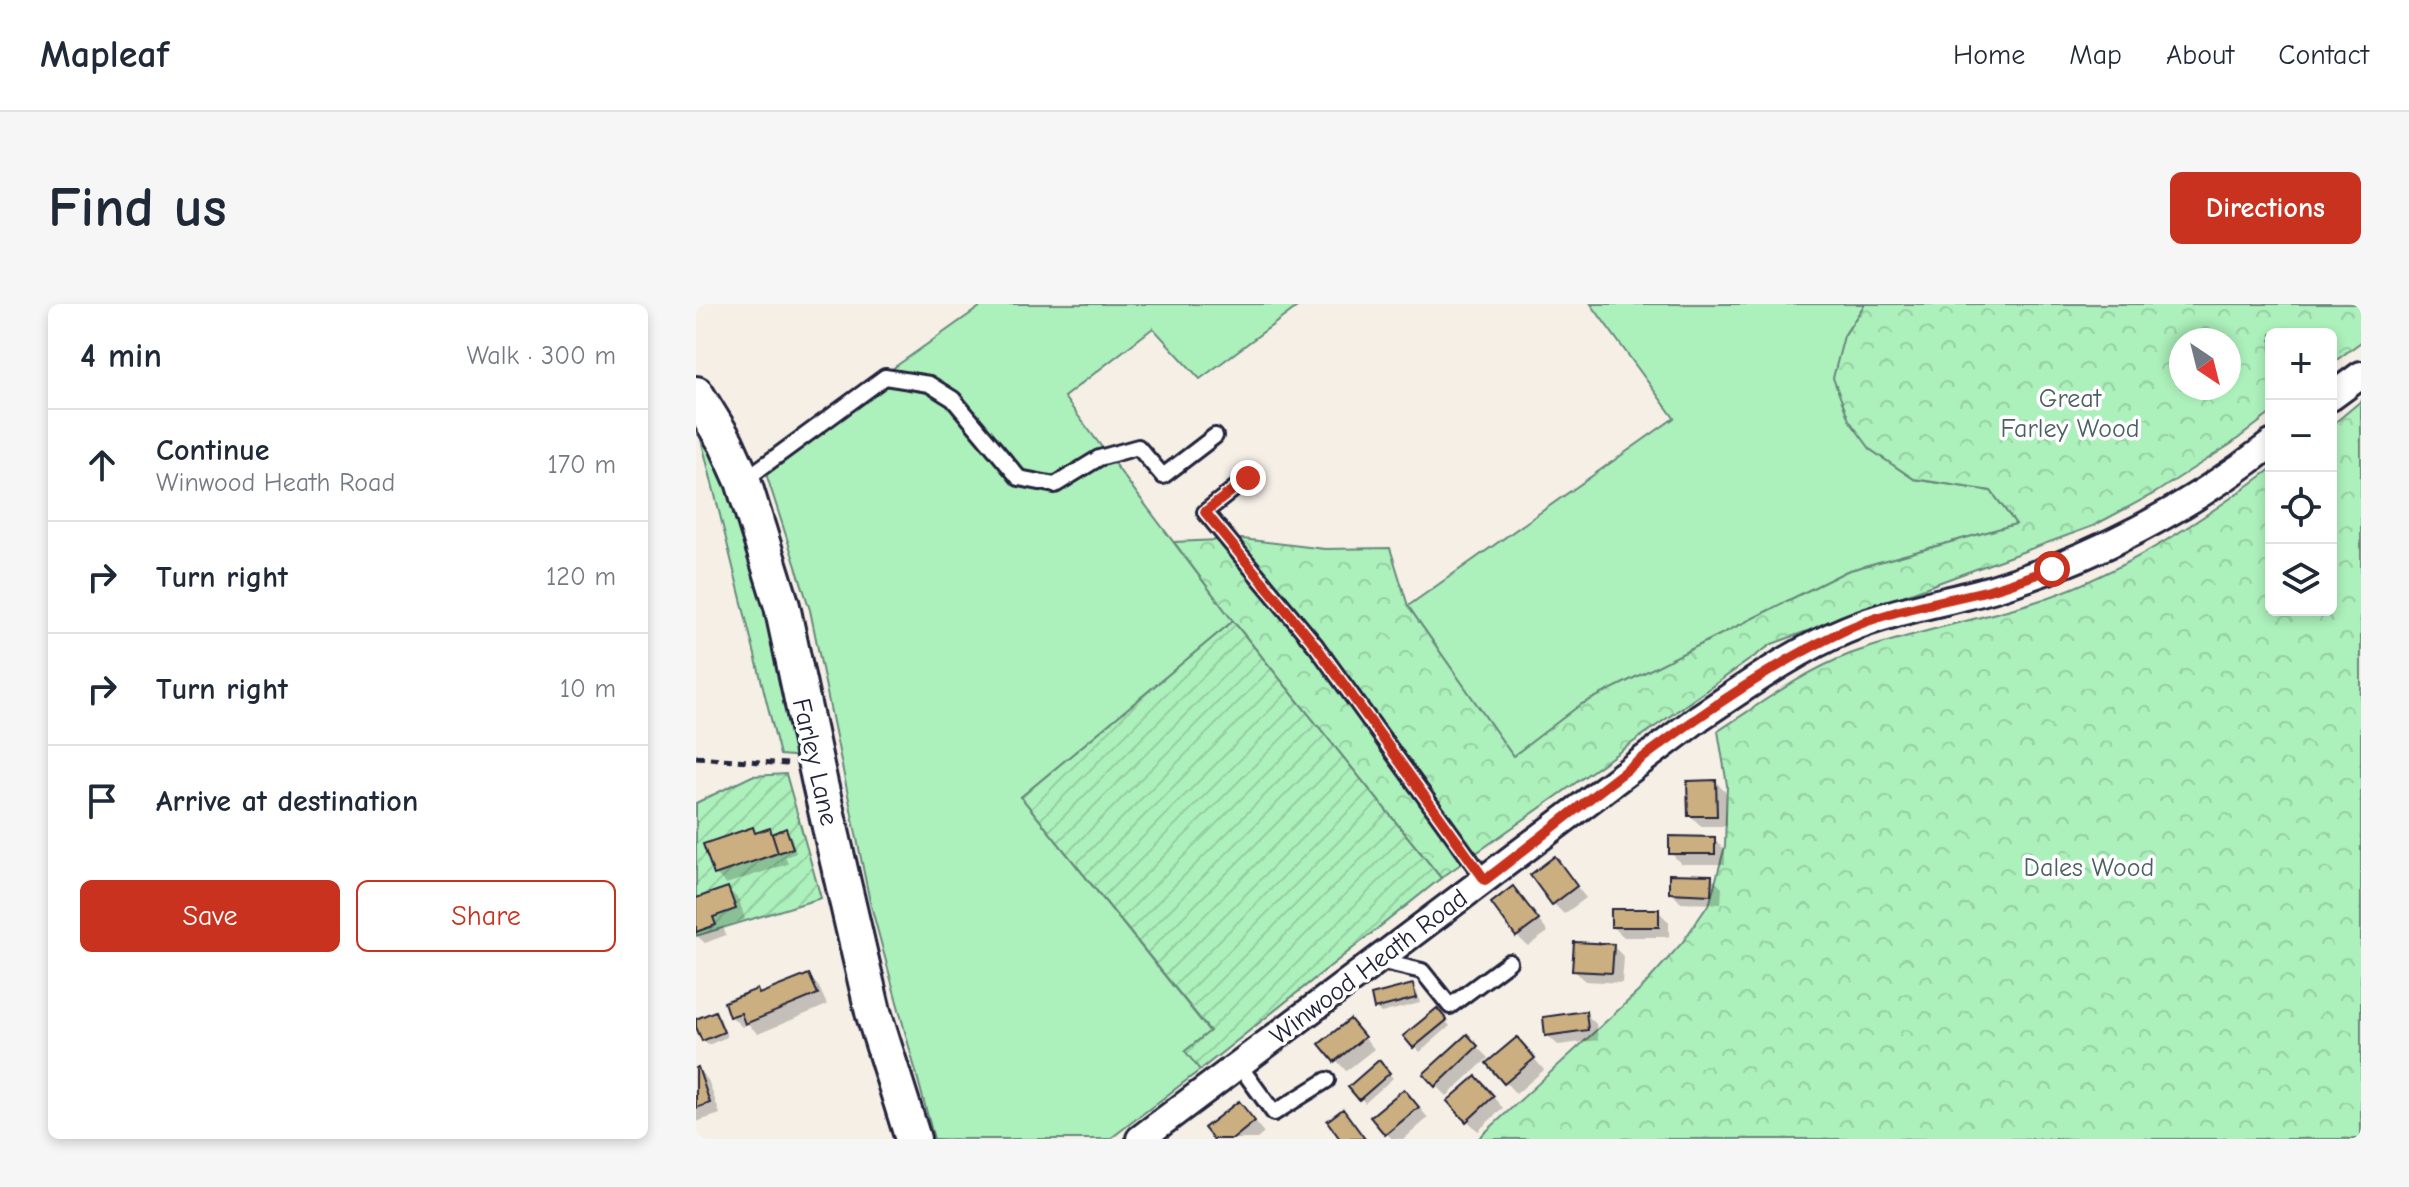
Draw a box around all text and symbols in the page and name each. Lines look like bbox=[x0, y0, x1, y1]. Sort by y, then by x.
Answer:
text: Mapleaf bbox=[40, 33, 169, 77]
text: Home bbox=[1953, 39, 2025, 71]
text: Map bbox=[2069, 39, 2122, 71]
text: About bbox=[2166, 39, 2234, 71]
text: Contact bbox=[2278, 39, 2369, 71]
button: Directions bbox=[2170, 172, 2361, 244]
text: Find us bbox=[48, 176, 227, 240]
north arrow bbox=[2169, 328, 2241, 400]
map controls bbox=[2265, 328, 2337, 616]
button: + bbox=[2265, 328, 2337, 400]
text: 4 min bbox=[80, 336, 162, 376]
text: Walk · 300 m bbox=[467, 341, 616, 371]
park label: Great Farley Wood bbox=[2000, 384, 2140, 444]
button: − bbox=[2265, 400, 2337, 472]
text: Continue bbox=[156, 433, 270, 468]
icon: ahead bbox=[80, 443, 124, 487]
text: 170 m bbox=[547, 450, 616, 480]
route end bbox=[1230, 460, 1266, 496]
text: Winwood Heath Road bbox=[156, 468, 395, 498]
button: locate bbox=[2265, 472, 2337, 544]
button: layers bbox=[2265, 544, 2337, 616]
route start bbox=[2034, 551, 2070, 587]
icon: right bbox=[80, 555, 124, 599]
text: Turn right bbox=[156, 560, 288, 595]
text: 120 m bbox=[546, 562, 616, 592]
icon: right bbox=[80, 667, 124, 711]
text: Turn right bbox=[156, 672, 288, 707]
text: 10 m bbox=[560, 674, 616, 704]
street label: Farley Lane bbox=[786, 695, 844, 829]
icon: arrive bbox=[80, 779, 124, 823]
text: Arrive at destination bbox=[156, 784, 418, 819]
park label: Dales Wood bbox=[2024, 853, 2154, 883]
button: Save bbox=[80, 880, 340, 952]
button: Share bbox=[356, 880, 616, 952]
street label: Winwood Heath Road bbox=[1264, 883, 1474, 1051]

